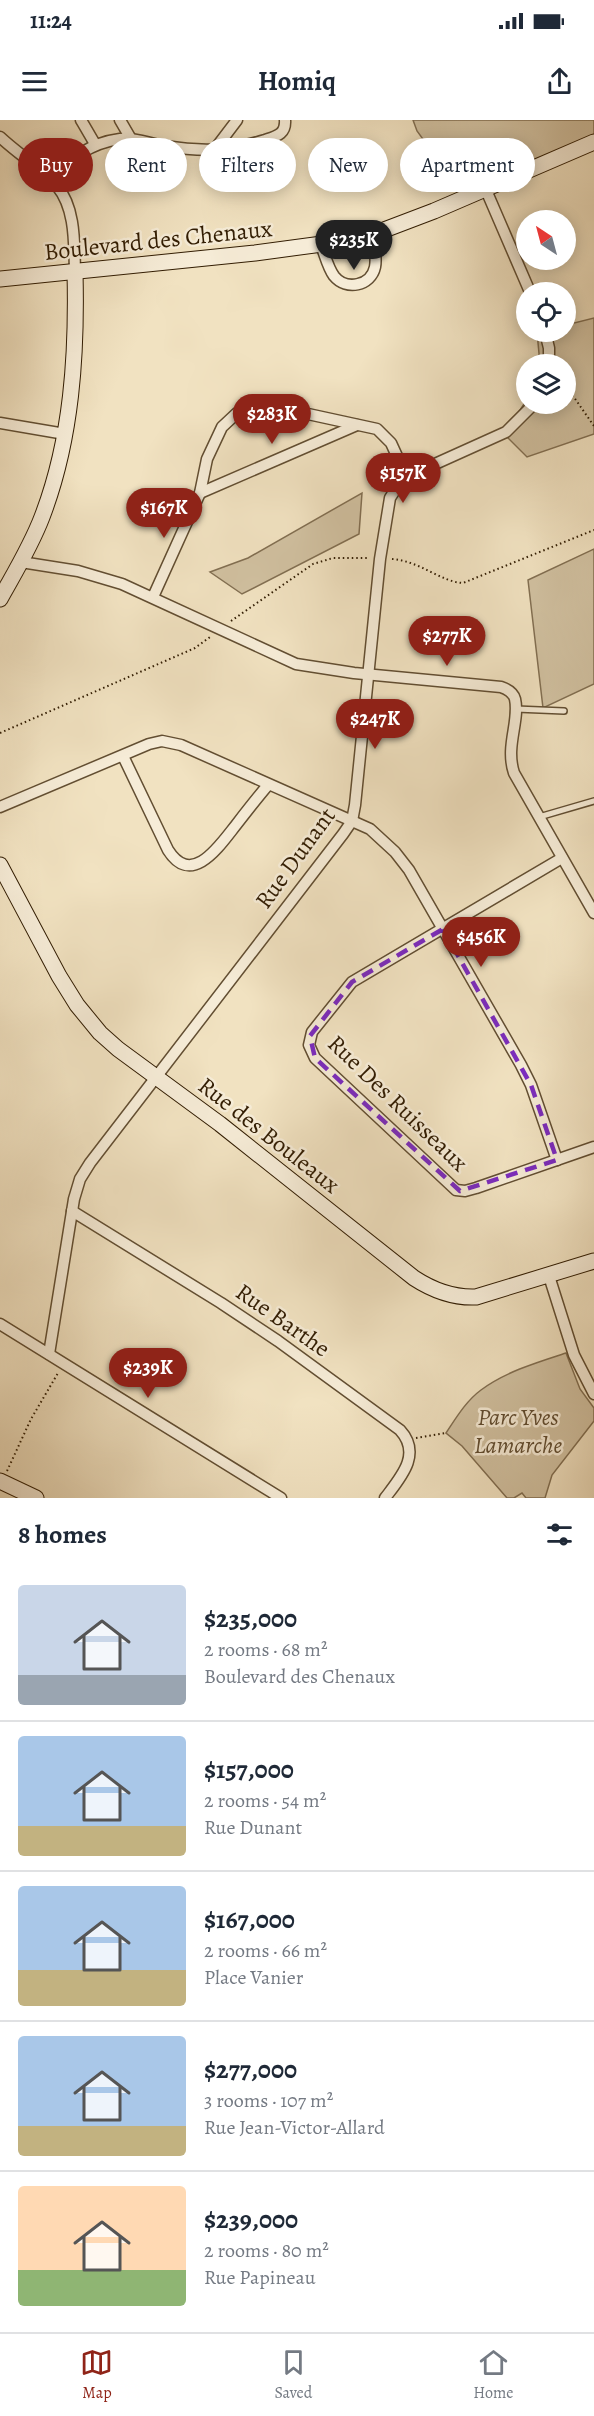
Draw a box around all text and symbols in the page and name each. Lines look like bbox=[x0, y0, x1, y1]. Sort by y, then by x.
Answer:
text: 11:24 bbox=[30, 6, 72, 36]
text: Homiq bbox=[258, 63, 336, 99]
icon: menu bbox=[18, 65, 51, 98]
icon: share bbox=[543, 65, 576, 98]
chip: Buy bbox=[18, 138, 93, 192]
chip: Rent bbox=[105, 138, 187, 192]
chip: Filters bbox=[199, 138, 296, 192]
chip: New bbox=[308, 138, 388, 192]
chip: Apartment bbox=[400, 138, 535, 192]
north arrow bbox=[516, 210, 576, 270]
map controls bbox=[516, 210, 576, 414]
street label: Boulevard des Chenaux bbox=[42, 212, 274, 268]
pin: $235K bbox=[312, 220, 396, 271]
text: $235K bbox=[329, 226, 379, 253]
button: locate bbox=[516, 282, 576, 342]
button: layers bbox=[516, 354, 576, 414]
pin: $283K bbox=[230, 394, 314, 445]
text: $283K bbox=[247, 400, 297, 427]
pin: $157K bbox=[361, 453, 445, 504]
text: $157K bbox=[380, 459, 426, 486]
pin: $167K bbox=[122, 488, 206, 539]
text: $167K bbox=[140, 494, 188, 521]
pin: $277K bbox=[405, 616, 489, 667]
text: $277K bbox=[422, 622, 472, 649]
pin: $247K bbox=[333, 699, 417, 750]
text: $247K bbox=[350, 705, 400, 732]
street label: Rue Dunant bbox=[247, 801, 343, 915]
pin: $456K bbox=[439, 917, 523, 968]
text: $456K bbox=[456, 923, 506, 950]
street label: Rue Des Ruisseaux bbox=[321, 1028, 476, 1179]
street label: Rue des Bouleaux bbox=[192, 1070, 347, 1201]
street label: Rue Barthe bbox=[229, 1276, 337, 1364]
pin: $239K bbox=[106, 1348, 190, 1399]
text: $239K bbox=[123, 1354, 173, 1381]
park label: Parc Yves Lamarche bbox=[474, 1401, 562, 1461]
text: 8 homes bbox=[18, 1517, 107, 1552]
icon: filters bbox=[543, 1518, 576, 1551]
text: $235,000 bbox=[204, 1601, 297, 1636]
icon: home bbox=[66, 1609, 138, 1681]
text: 2 rooms · 68 m² bbox=[204, 1636, 328, 1663]
text: Boulevard des Chenaux bbox=[204, 1663, 395, 1690]
text: $157,000 bbox=[204, 1752, 294, 1787]
icon: home bbox=[66, 1760, 138, 1832]
text: 2 rooms · 54 m² bbox=[204, 1787, 326, 1814]
text: Rue Dunant bbox=[204, 1814, 302, 1841]
text: $167,000 bbox=[204, 1902, 295, 1937]
icon: home bbox=[66, 1910, 138, 1982]
text: 2 rooms · 66 m² bbox=[204, 1937, 327, 1964]
text: Place Vanier bbox=[204, 1964, 303, 1991]
text: $277,000 bbox=[204, 2052, 297, 2087]
icon: home bbox=[66, 2060, 138, 2132]
text: 3 rooms · 107 m² bbox=[204, 2087, 333, 2114]
text: Rue Jean-Victor-Allard bbox=[204, 2114, 385, 2141]
text: $239,000 bbox=[204, 2202, 298, 2237]
icon: home bbox=[66, 2210, 138, 2282]
text: 2 rooms · 80 m² bbox=[204, 2237, 329, 2264]
text: Rue Papineau bbox=[204, 2264, 316, 2291]
tab: Map bbox=[80, 2346, 113, 2404]
tab: Saved bbox=[274, 2346, 312, 2404]
tab: Home bbox=[473, 2346, 514, 2404]

